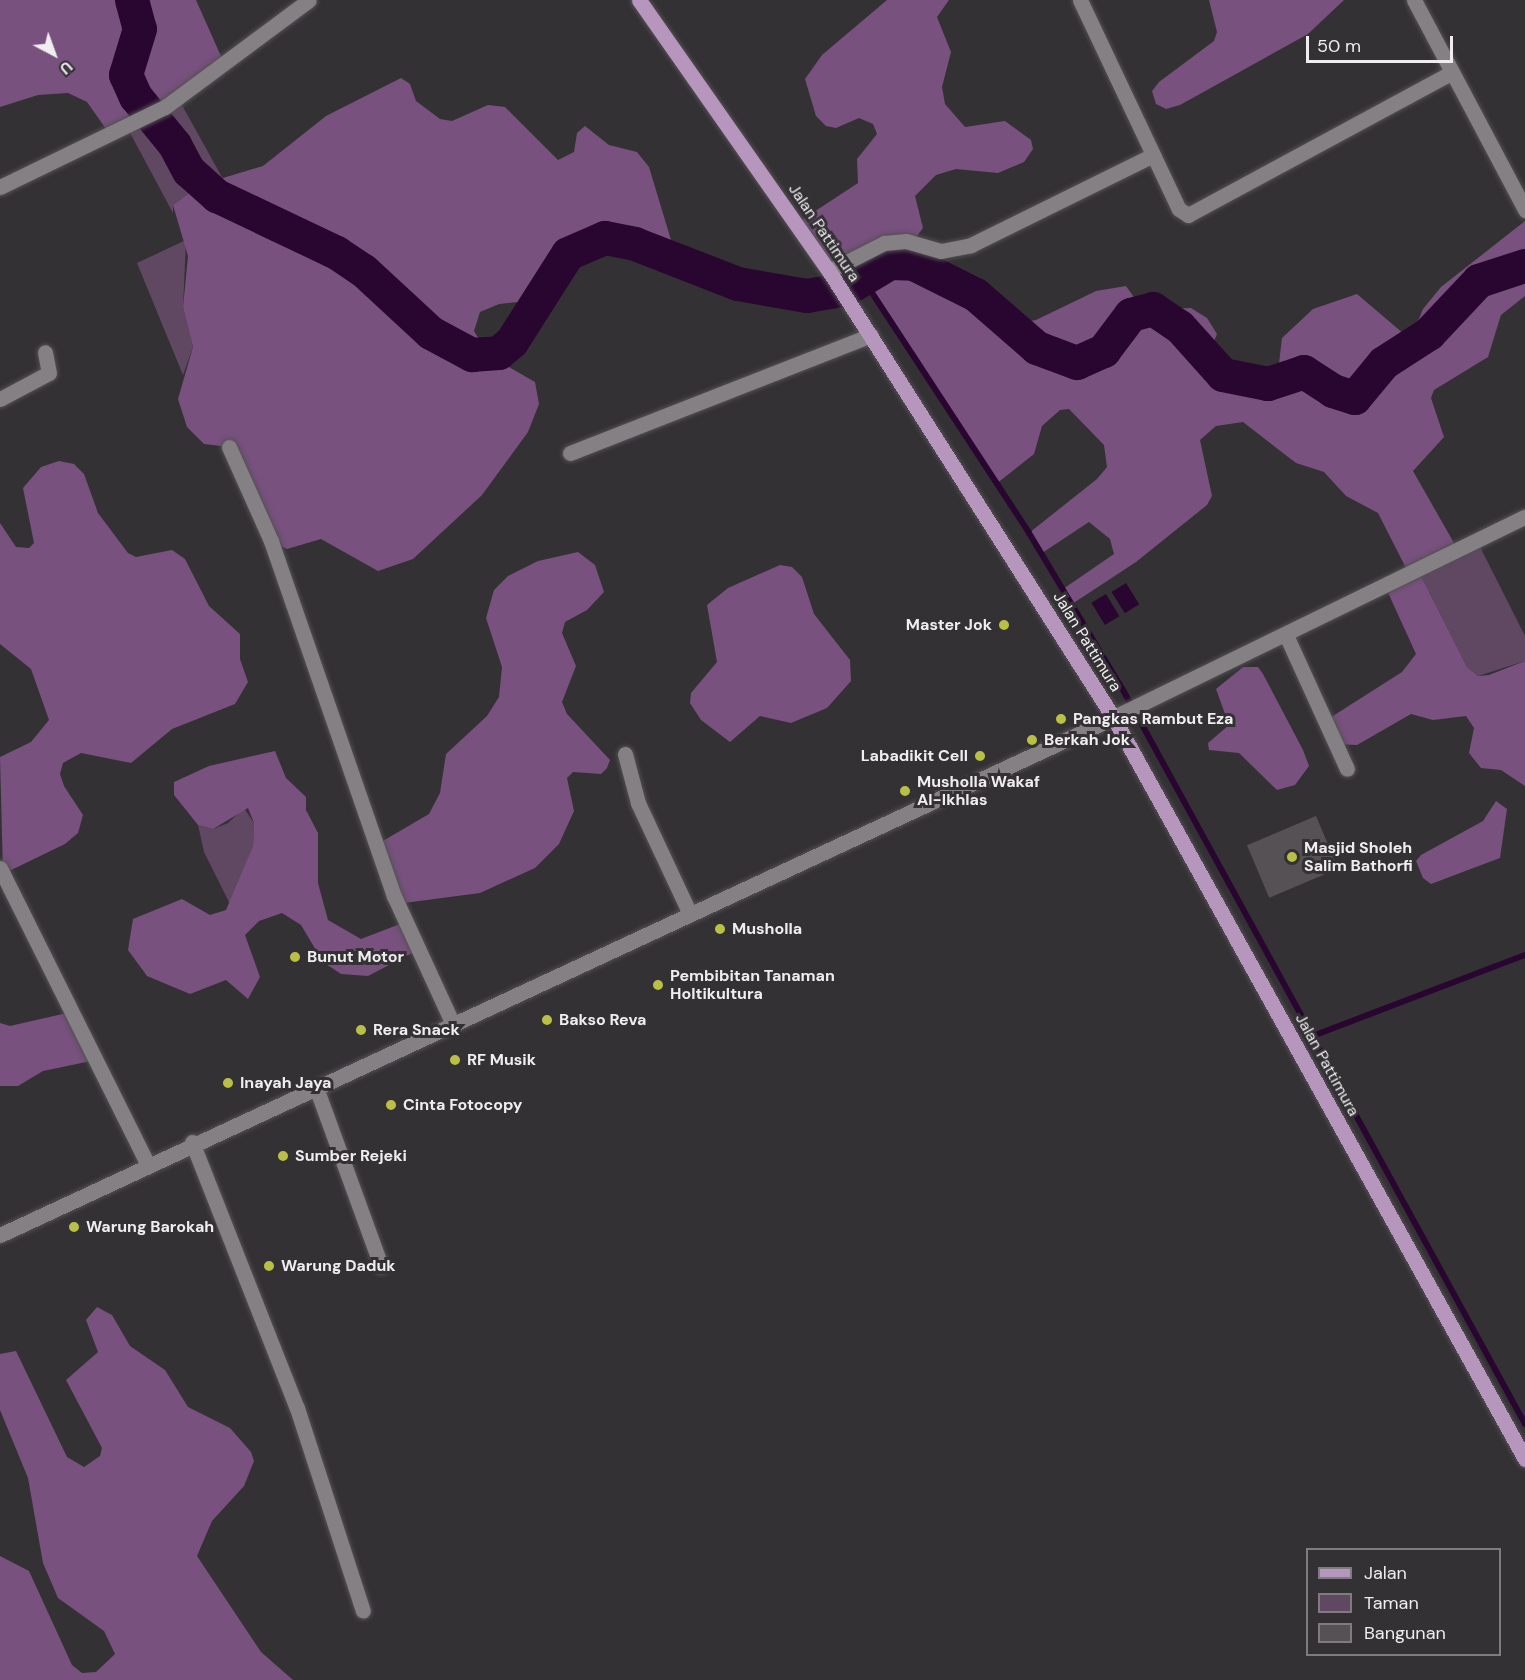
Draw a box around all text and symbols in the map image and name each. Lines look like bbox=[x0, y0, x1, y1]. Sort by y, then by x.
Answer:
north arrow bbox=[24, 24, 84, 84]
scale bar bbox=[1309, 24, 1456, 62]
text: 50 m bbox=[1317, 34, 1361, 58]
text: U bbox=[55, 56, 77, 79]
street label: Jalan Pattimura bbox=[784, 180, 864, 286]
street label: Jalan Pattimura bbox=[1049, 588, 1125, 696]
place label: Master Jok bbox=[906, 615, 992, 635]
marker: Master Jok bbox=[997, 618, 1011, 632]
place label: Pangkas Rambut Eza bbox=[1073, 709, 1233, 729]
marker: Pangkas Rambut Eza bbox=[1054, 712, 1068, 726]
place label: Berkah Jok bbox=[1044, 730, 1130, 750]
marker: Berkah Jok bbox=[1025, 733, 1039, 747]
place label: Labadikit Cell bbox=[861, 746, 968, 766]
marker: Labadikit Cell bbox=[973, 749, 987, 763]
place label: Musholla Wakaf Al-Ikhlas bbox=[917, 772, 1040, 810]
marker: Musholla Wakaf Al-Ikhlas bbox=[898, 784, 912, 798]
place label: Masjid Sholeh Salim Bathorfi bbox=[1304, 838, 1413, 876]
marker: Masjid Sholeh Salim Bathorfi bbox=[1285, 850, 1299, 864]
place label: Musholla bbox=[732, 919, 802, 939]
marker: Musholla bbox=[713, 922, 727, 936]
place label: Bunut Motor bbox=[307, 947, 404, 967]
marker: Bunut Motor bbox=[288, 950, 302, 964]
place label: Pembibitan Tanaman Holtikultura bbox=[670, 966, 835, 1004]
marker: Pembibitan Tanaman Holtikultura bbox=[651, 978, 665, 992]
place label: Bakso Reva bbox=[559, 1010, 646, 1030]
street label: Jalan Pattimura bbox=[1291, 1010, 1363, 1120]
marker: Bakso Reva bbox=[540, 1013, 554, 1027]
place label: Rera Snack bbox=[373, 1020, 460, 1040]
marker: Rera Snack bbox=[354, 1023, 368, 1037]
place label: RF Musik bbox=[467, 1050, 536, 1070]
marker: RF Musik bbox=[448, 1053, 462, 1067]
place label: Inayah Jaya bbox=[240, 1073, 331, 1093]
marker: Inayah Jaya bbox=[221, 1076, 235, 1090]
place label: Cinta Fotocopy bbox=[403, 1095, 522, 1115]
marker: Cinta Fotocopy bbox=[384, 1098, 398, 1112]
place label: Sumber Rejeki bbox=[295, 1146, 407, 1166]
marker: Sumber Rejeki bbox=[276, 1149, 290, 1163]
place label: Warung Barokah bbox=[86, 1217, 214, 1237]
marker: Warung Barokah bbox=[67, 1220, 81, 1234]
place label: Warung Daduk bbox=[281, 1256, 396, 1276]
marker: Warung Daduk bbox=[262, 1259, 276, 1273]
legend bbox=[1306, 1548, 1501, 1656]
text: Jalan bbox=[1364, 1561, 1407, 1585]
text: Taman bbox=[1364, 1591, 1419, 1615]
text: Bangunan bbox=[1364, 1621, 1446, 1645]

